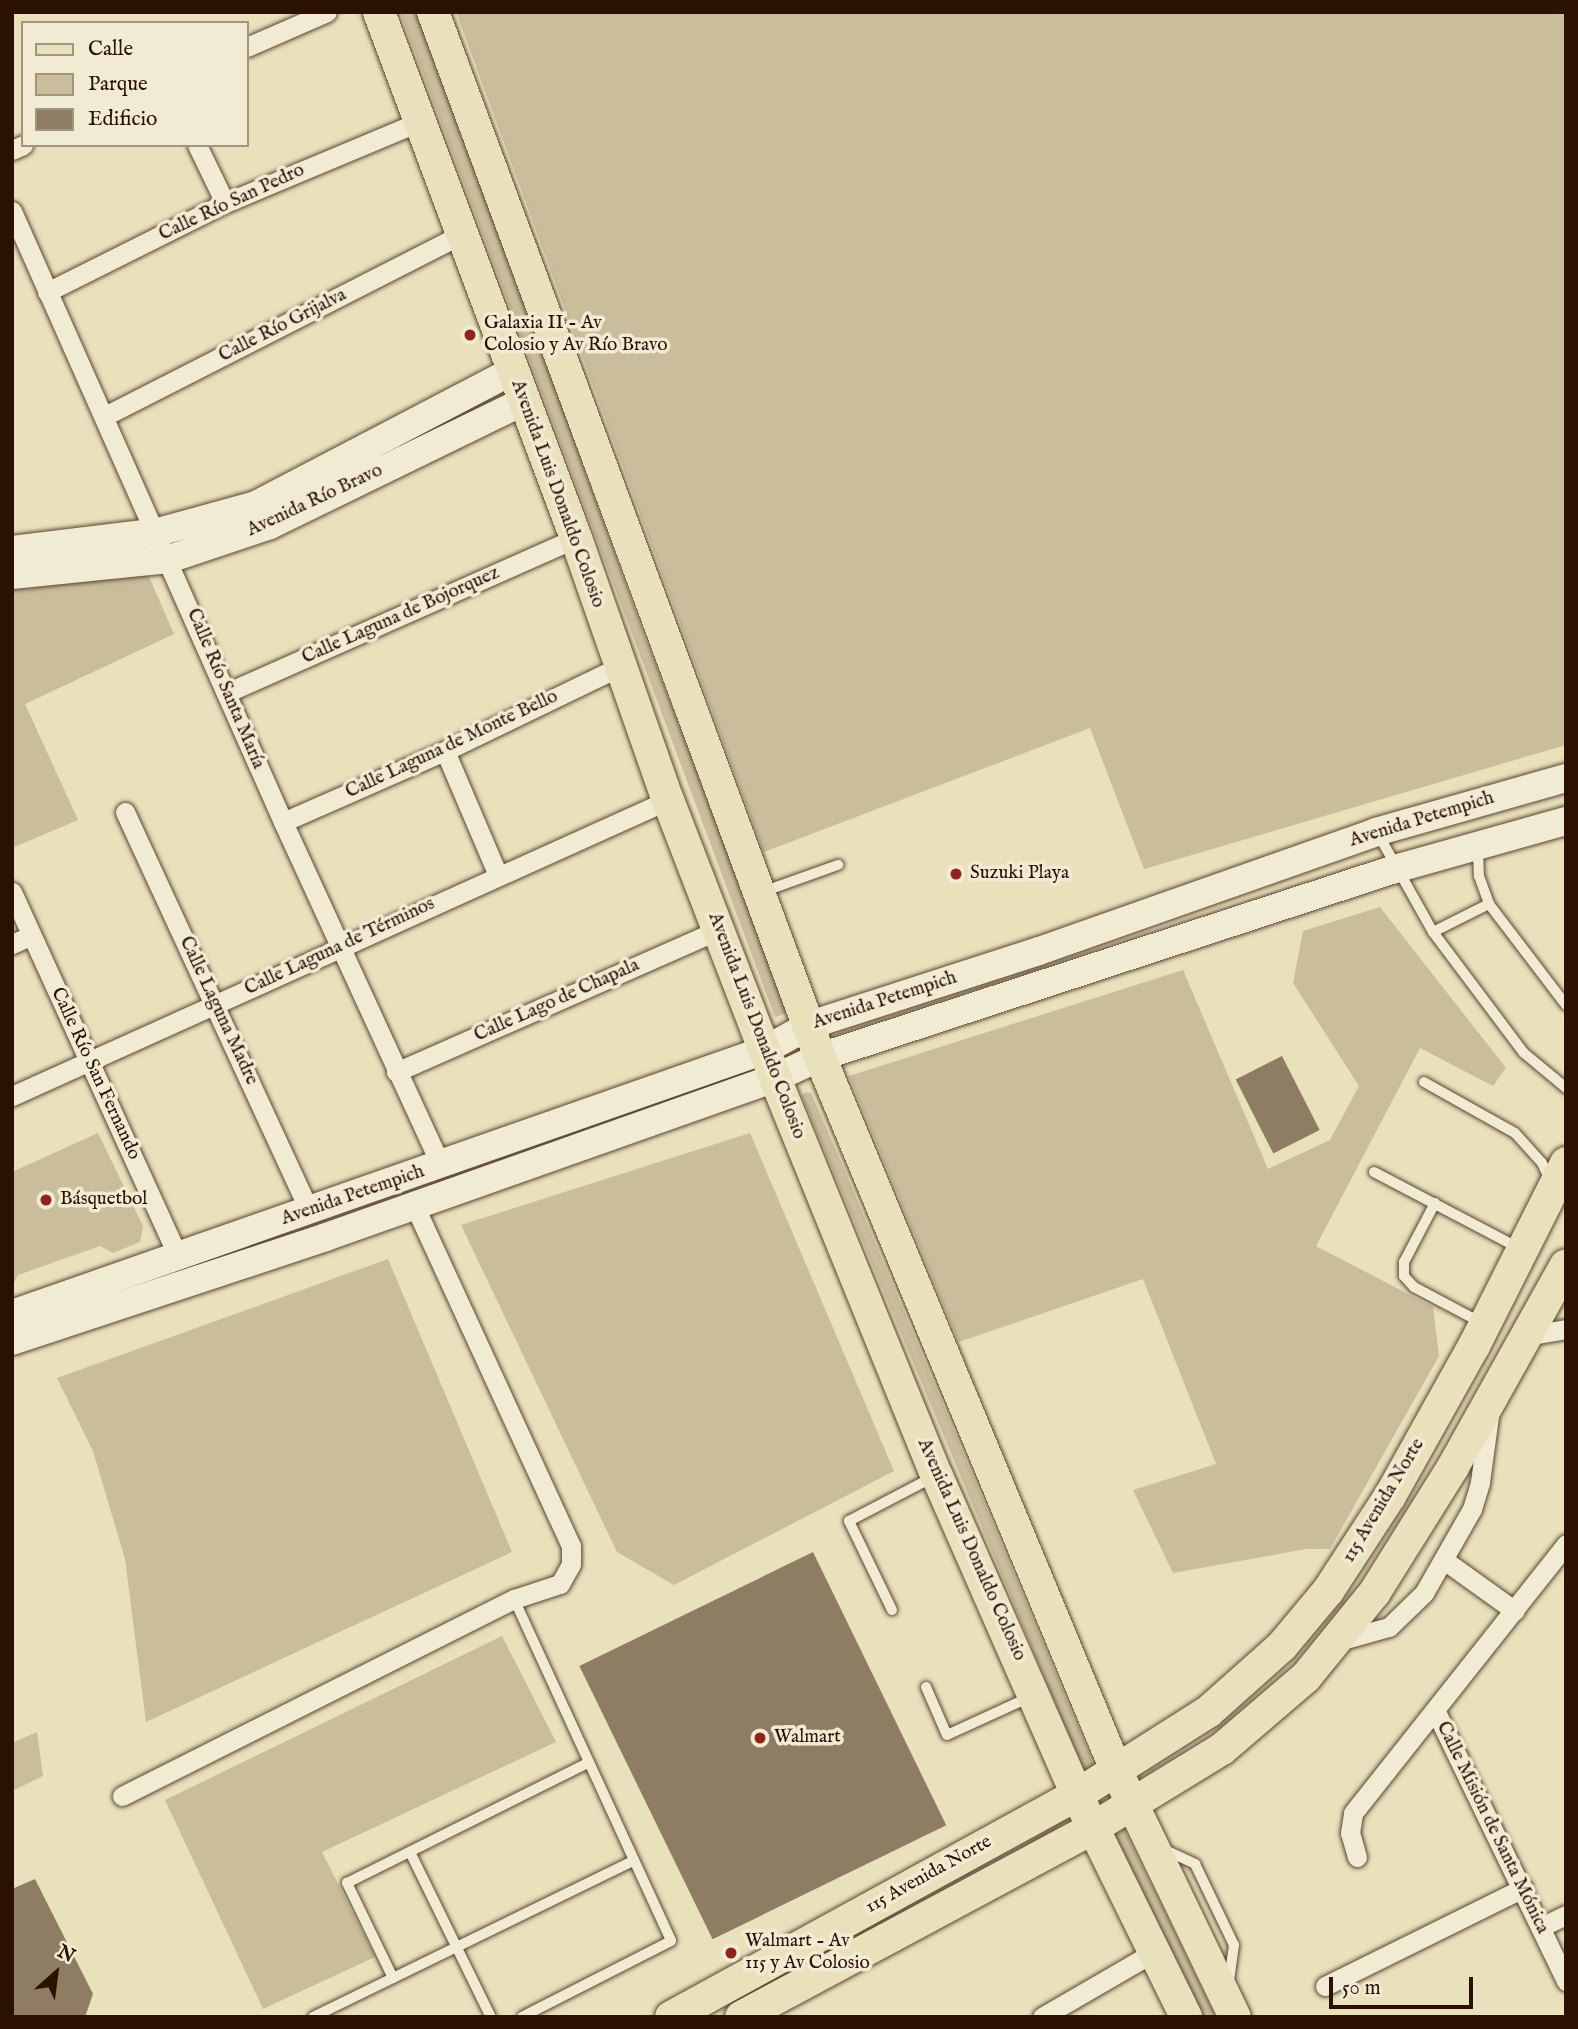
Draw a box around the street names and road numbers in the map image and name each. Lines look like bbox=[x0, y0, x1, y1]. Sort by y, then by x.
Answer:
street label: Calle Río San Pedro bbox=[156, 159, 308, 247]
street label: Calle Río Grijalva bbox=[215, 284, 351, 368]
street label: Avenida Luis Donaldo Colosio bbox=[505, 377, 609, 611]
street label: Avenida Río Bravo bbox=[244, 460, 386, 542]
street label: Calle Laguna de Bojorquez bbox=[299, 562, 503, 670]
street label: Calle Río Santa María bbox=[181, 605, 269, 773]
street label: Calle Laguna de Monte Bello bbox=[342, 686, 562, 804]
street label: Avenida Petempich bbox=[1347, 787, 1497, 853]
street label: Calle Laguna de Términos bbox=[241, 893, 439, 1001]
street label: Avenida Luis Donaldo Colosio bbox=[702, 910, 810, 1142]
street label: Calle Laguna Madre bbox=[174, 933, 262, 1089]
street label: Calle Lago de Chapala bbox=[471, 954, 643, 1048]
street label: Avenida Petempich bbox=[810, 967, 960, 1035]
street label: Calle Río San Fernando bbox=[45, 984, 145, 1164]
street label: Avenida Petempich bbox=[278, 1161, 428, 1231]
street label: Avenida Luis Donaldo Colosio bbox=[912, 1435, 1030, 1665]
street label: 115 Avenida Norte bbox=[1338, 1435, 1430, 1567]
street label: Calle Misión de Santa Mónica bbox=[1431, 1718, 1553, 1938]
street label: 115 Avenida Norte bbox=[862, 1831, 996, 1919]

